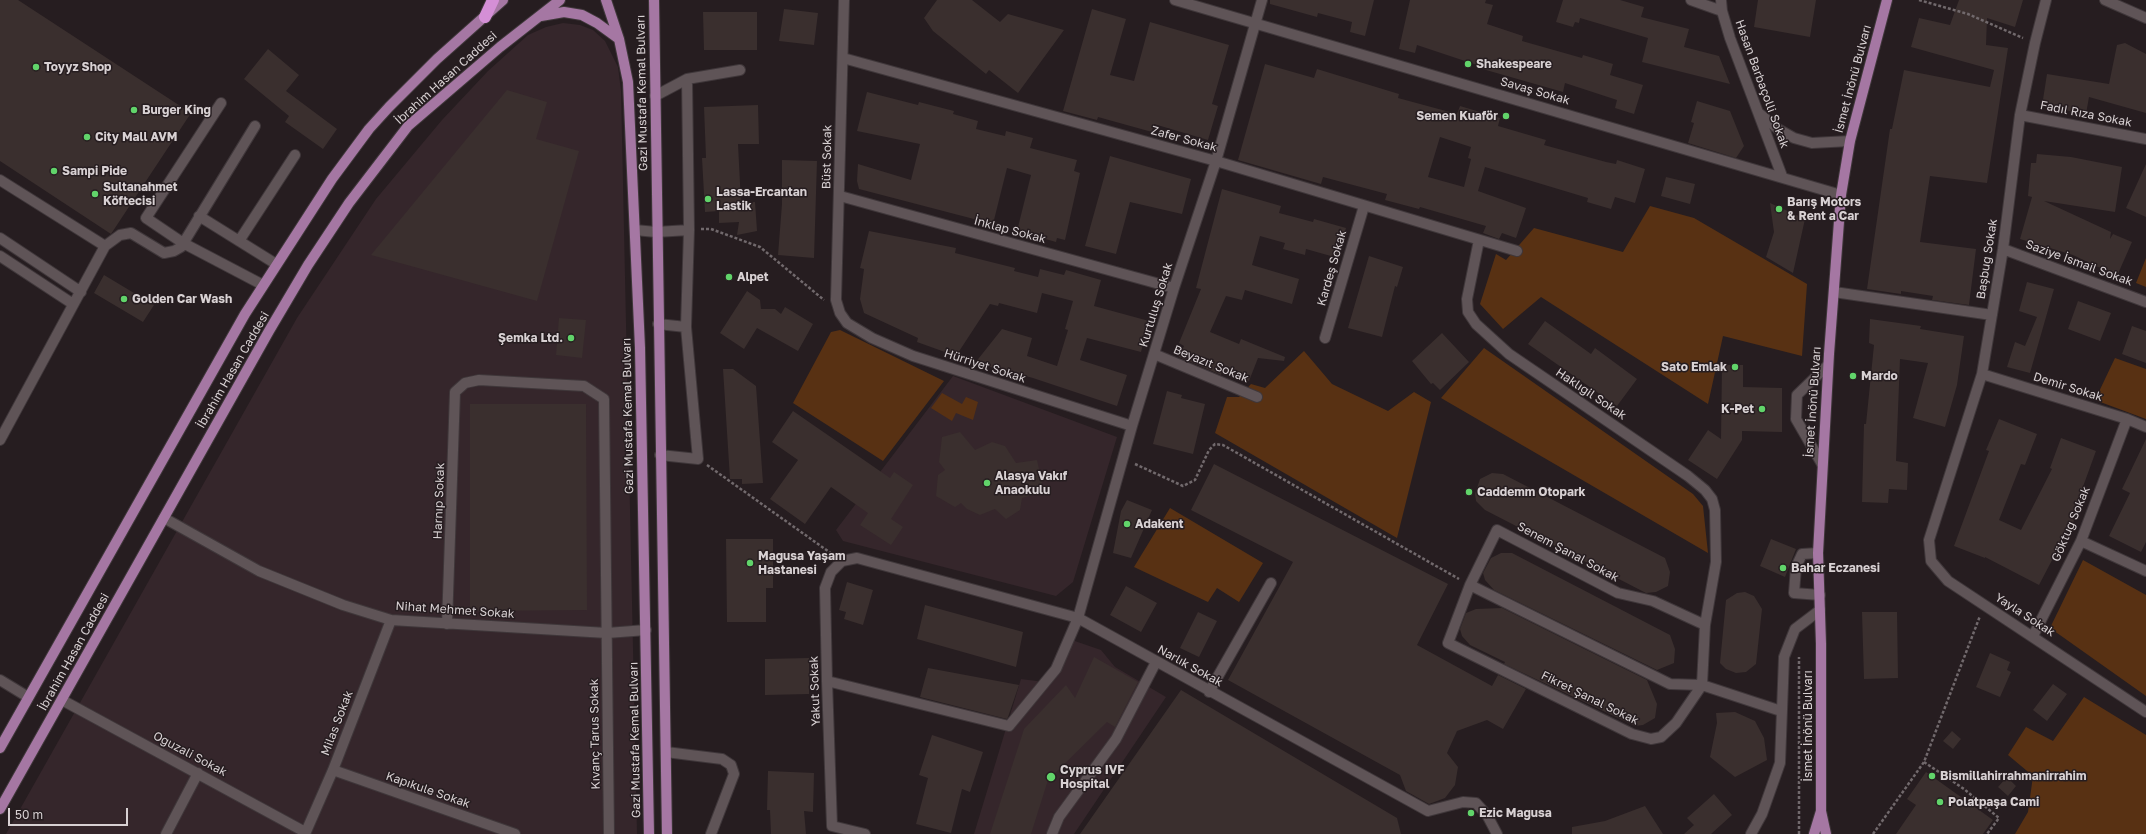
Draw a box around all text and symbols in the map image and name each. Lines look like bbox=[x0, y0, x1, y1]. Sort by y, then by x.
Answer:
street label: Gazi Mustafa Kemal Bulvarı bbox=[633, 15, 651, 171]
street label: Hasan Barbaçolli Sokak bbox=[1732, 18, 1792, 150]
street label: İsmet İnönü Bulvarı bbox=[1832, 23, 1874, 135]
street label: İbrahim Hasan Caddesi bbox=[392, 28, 500, 128]
place label: Shakespeare bbox=[1476, 57, 1552, 71]
marker: Shakespeare bbox=[1463, 59, 1473, 69]
place label: Toyyz Shop bbox=[44, 60, 111, 74]
marker: Toyyz Shop bbox=[31, 62, 41, 72]
street label: Savaş Sokak bbox=[1498, 74, 1572, 108]
street label: Fadıl Rıza Sokak bbox=[2039, 98, 2133, 130]
place label: Burger King bbox=[142, 103, 211, 117]
marker: Burger King bbox=[129, 105, 139, 115]
place label: Semen Kuaför bbox=[1416, 109, 1498, 123]
marker: Semen Kuaför bbox=[1501, 111, 1511, 121]
street label: Zafer Sokak bbox=[1149, 123, 1219, 155]
street label: Büst Sokak bbox=[819, 125, 835, 189]
place label: City Mall AVM bbox=[95, 130, 177, 144]
marker: City Mall AVM bbox=[82, 132, 92, 142]
place label: Sampi Pide bbox=[62, 164, 127, 178]
marker: Sampi Pide bbox=[49, 166, 59, 176]
place label: Sultanahmet Köftecisi bbox=[103, 180, 178, 208]
place label: Lassa-Ercantan Lastik bbox=[716, 185, 807, 213]
marker: Sultanahmet Köftecisi bbox=[90, 189, 100, 199]
marker: Lassa-Ercantan Lastik bbox=[703, 194, 713, 204]
place label: Barış Motors & Rent a Car bbox=[1787, 195, 1861, 223]
marker: Barış Motors & Rent a Car bbox=[1774, 204, 1784, 214]
street label: İnklap Sokak bbox=[972, 213, 1048, 247]
street label: Başbuğ Sokak bbox=[1974, 218, 2000, 300]
street label: Kardeş Sokak bbox=[1314, 228, 1350, 308]
street label: Saziye İsmail Sokak bbox=[2023, 237, 2135, 289]
street label: Kurtuluş Sokak bbox=[1136, 261, 1176, 349]
place label: Alpet bbox=[737, 270, 769, 284]
marker: Alpet bbox=[724, 272, 734, 282]
place label: Golden Car Wash bbox=[132, 292, 232, 306]
marker: Golden Car Wash bbox=[119, 294, 129, 304]
street label: İbrahim Hasan Caddesi bbox=[194, 309, 272, 431]
place label: Şemka Ltd. bbox=[498, 331, 563, 345]
marker: Şemka Ltd. bbox=[566, 333, 576, 343]
street label: Gazi Mustafa Kemal Bulvarı bbox=[619, 338, 637, 494]
street label: Beyazıt Sokak bbox=[1171, 342, 1251, 386]
street label: Hürriyet Sokak bbox=[942, 346, 1028, 386]
street label: İsmet İnönü Bulvarı bbox=[1802, 346, 1824, 458]
place label: Sato Emlak bbox=[1661, 360, 1727, 374]
marker: Sato Emlak bbox=[1730, 362, 1740, 372]
street label: Haklıgil Sokak bbox=[1553, 365, 1629, 423]
place label: Mardo bbox=[1861, 369, 1898, 383]
street label: Demir Sokak bbox=[2031, 370, 2105, 404]
marker: Mardo bbox=[1848, 371, 1858, 381]
place label: K-Pet bbox=[1721, 402, 1754, 416]
marker: K-Pet bbox=[1757, 404, 1767, 414]
street label: Harnıp Sokak bbox=[430, 462, 448, 540]
place label: Alasya Vakıf Anaokulu bbox=[995, 469, 1067, 497]
marker: Alasya Vakıf Anaokulu bbox=[982, 478, 992, 488]
street label: Göktuğ Sokak bbox=[2049, 484, 2093, 564]
place label: Caddemm Otopark bbox=[1477, 485, 1586, 499]
marker: Caddemm Otopark bbox=[1464, 487, 1474, 497]
place label: Adakent bbox=[1135, 517, 1184, 531]
marker: Adakent bbox=[1122, 519, 1132, 529]
street label: Senem Şanal Sokak bbox=[1515, 519, 1621, 585]
place label: Mağusa Yaşam Hastanesi bbox=[758, 549, 845, 577]
marker: Mağusa Yaşam Hastanesi bbox=[745, 558, 755, 568]
place label: Bahar Eczanesi bbox=[1791, 561, 1880, 575]
marker: Bahar Eczanesi bbox=[1778, 563, 1788, 573]
street label: Yayla Sokak bbox=[1992, 590, 2058, 640]
street label: İbrahim Hasan Caddesi bbox=[36, 591, 112, 713]
street label: Nihat Mehmet Sokak bbox=[395, 599, 515, 621]
street label: Narlık Sokak bbox=[1155, 642, 1225, 690]
street label: Yakut Sokak bbox=[807, 656, 823, 726]
street label: Gazi Mustafa Kemal Bulvarı bbox=[626, 662, 644, 818]
street label: Fikret Şanal Sokak bbox=[1539, 668, 1641, 728]
street label: İsmet İnönü Bulvarı bbox=[1801, 670, 1815, 782]
street label: Kıvanç Tarus Sokak bbox=[587, 678, 603, 790]
street label: Milas Sokak bbox=[318, 688, 356, 758]
street label: Oğuzali Sokak bbox=[151, 728, 229, 780]
place label: Cyprus IVF Hospital bbox=[1060, 763, 1124, 791]
street label: Kapıkule Sokak bbox=[384, 769, 472, 811]
place label: Bismillahirrahmanirrahim bbox=[1940, 769, 2086, 783]
marker: Cyprus IVF Hospital bbox=[1045, 771, 1057, 783]
marker: Bismillahirrahmanirrahim bbox=[1927, 771, 1937, 781]
place label: Polatpaşa Cami bbox=[1948, 795, 2039, 809]
marker: Polatpaşa Cami bbox=[1935, 797, 1945, 807]
scale bar bbox=[10, 800, 130, 826]
place label: Ezic Magusa bbox=[1479, 806, 1552, 820]
text: 50 m bbox=[15, 807, 43, 822]
marker: Ezic Magusa bbox=[1466, 808, 1476, 818]

